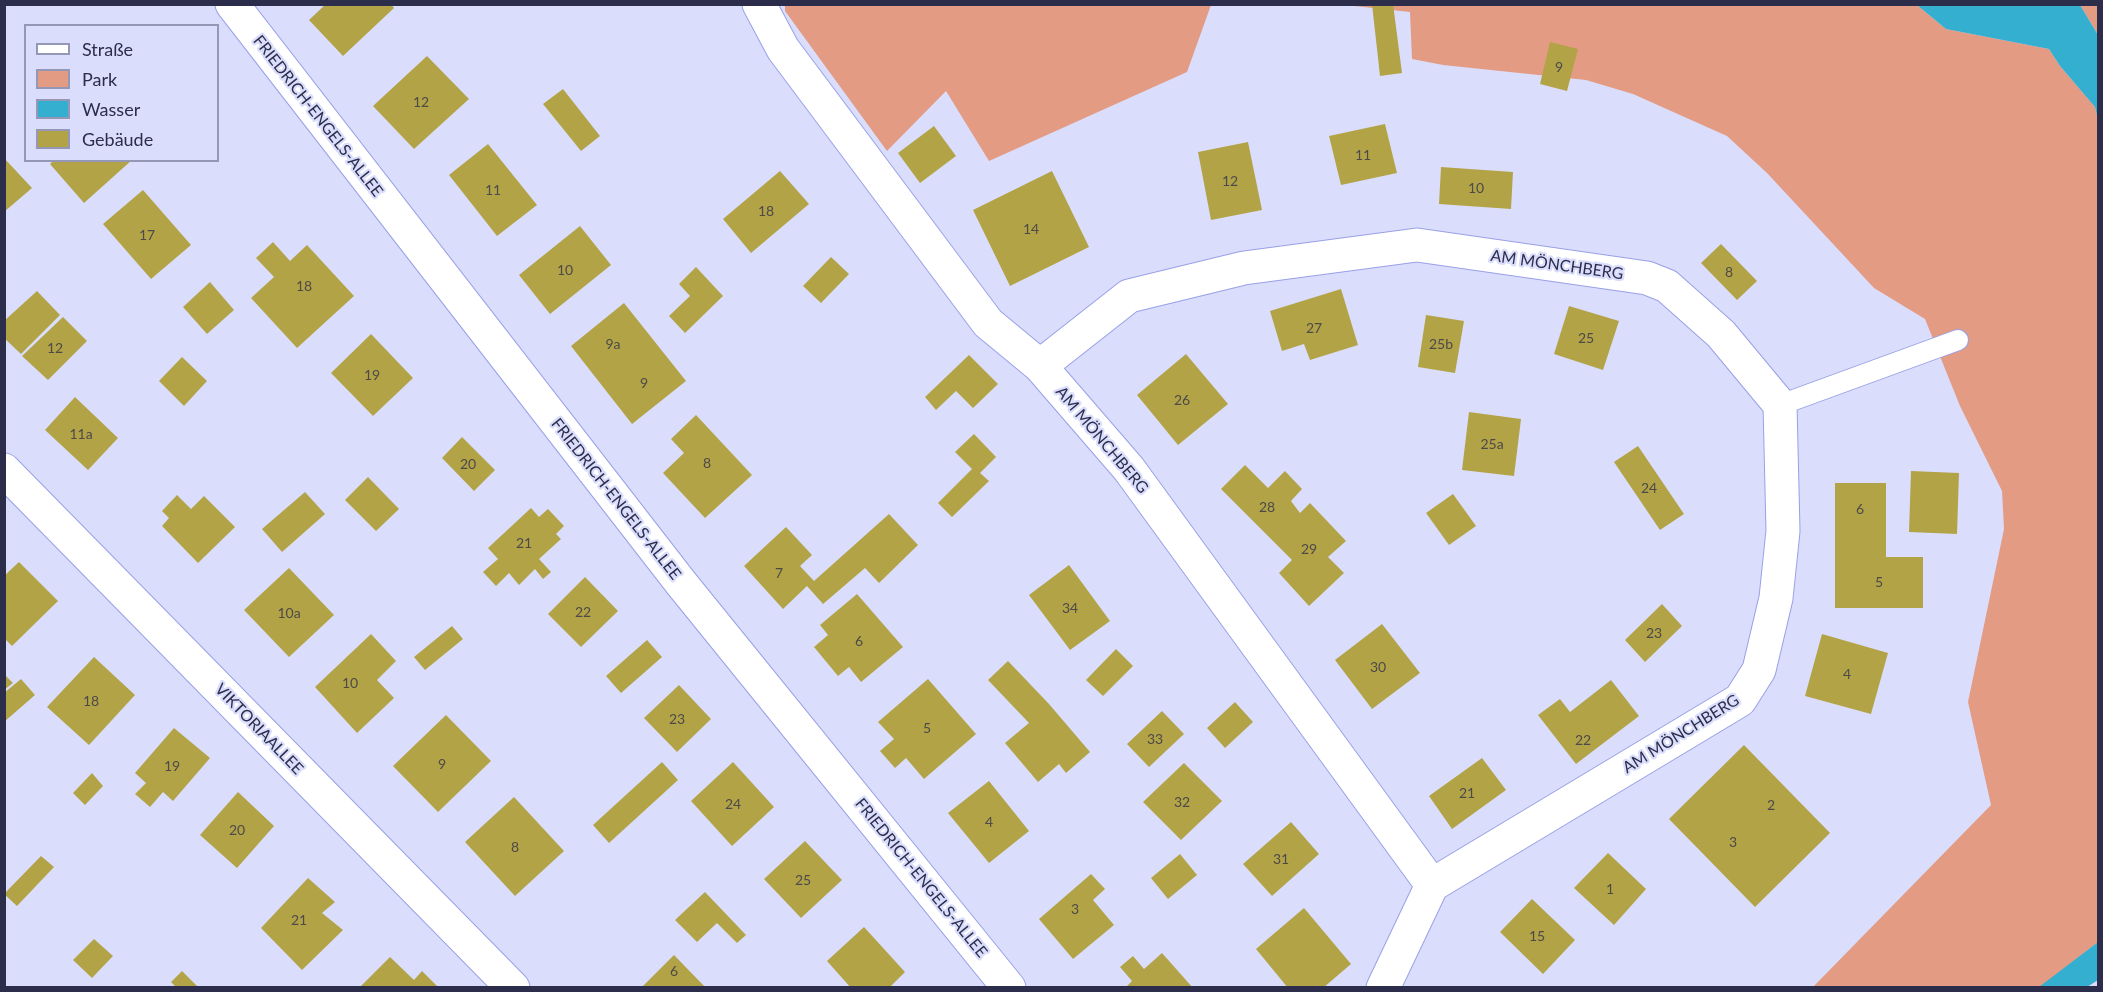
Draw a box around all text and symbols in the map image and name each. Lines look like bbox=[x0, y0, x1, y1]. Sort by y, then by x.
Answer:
legend bbox=[24, 24, 219, 162]
street label: FRIEDRICH-ENGELS-ALLEE bbox=[249, 32, 387, 200]
text: Straße bbox=[82, 38, 133, 60]
house number: 9 bbox=[1555, 59, 1563, 75]
text: Park bbox=[82, 68, 117, 90]
house number: 12 bbox=[413, 94, 429, 110]
text: Wasser bbox=[82, 98, 140, 120]
text: Gebäude bbox=[82, 128, 153, 150]
house number: 11 bbox=[1355, 147, 1371, 163]
house number: 12 bbox=[1222, 173, 1238, 189]
house number: 10 bbox=[1468, 180, 1484, 196]
house number: 11 bbox=[485, 182, 501, 198]
house number: 18 bbox=[758, 203, 774, 219]
house number: 14 bbox=[1023, 221, 1039, 237]
house number: 17 bbox=[139, 227, 155, 243]
street label: AM MÖNCHBERG bbox=[1489, 246, 1625, 284]
house number: 10 bbox=[557, 262, 573, 278]
house number: 8 bbox=[1725, 264, 1733, 280]
house number: 18 bbox=[296, 278, 312, 294]
house number: 27 bbox=[1306, 320, 1322, 336]
house number: 25 bbox=[1578, 330, 1594, 346]
house number: 9a bbox=[605, 336, 621, 352]
house number: 25b bbox=[1429, 336, 1453, 352]
house number: 12 bbox=[47, 340, 63, 356]
house number: 19 bbox=[364, 367, 380, 383]
house number: 9 bbox=[640, 375, 648, 391]
street label: AM MÖNCHBERG bbox=[1052, 383, 1152, 497]
house number: 26 bbox=[1174, 392, 1190, 408]
street label: FRIEDRICH-ENGELS-ALLEE bbox=[547, 415, 685, 583]
house number: 11a bbox=[69, 426, 93, 442]
house number: 25a bbox=[1480, 436, 1504, 452]
house number: 8 bbox=[703, 455, 711, 471]
house number: 20 bbox=[460, 456, 476, 472]
house number: 24 bbox=[1641, 480, 1657, 496]
house number: 28 bbox=[1259, 499, 1275, 515]
house number: 6 bbox=[1856, 501, 1864, 517]
house number: 21 bbox=[516, 535, 532, 551]
house number: 29 bbox=[1301, 541, 1317, 557]
house number: 7 bbox=[775, 565, 783, 581]
house number: 5 bbox=[1875, 574, 1883, 590]
house number: 34 bbox=[1062, 600, 1078, 616]
house number: 22 bbox=[575, 604, 591, 620]
house number: 10a bbox=[277, 605, 301, 621]
house number: 23 bbox=[1646, 625, 1662, 641]
house number: 6 bbox=[855, 633, 863, 649]
house number: 30 bbox=[1370, 659, 1386, 675]
house number: 4 bbox=[1843, 666, 1851, 682]
house number: 10 bbox=[342, 675, 358, 691]
street label: VIKTORIAALLEE bbox=[211, 680, 307, 778]
street label: AM MÖNCHBERG bbox=[1619, 690, 1743, 778]
house number: 18 bbox=[83, 693, 99, 709]
house number: 23 bbox=[669, 711, 685, 727]
house number: 5 bbox=[923, 720, 931, 736]
house number: 33 bbox=[1147, 731, 1163, 747]
house number: 22 bbox=[1575, 732, 1591, 748]
house number: 9 bbox=[438, 756, 446, 772]
house number: 19 bbox=[164, 758, 180, 774]
house number: 21 bbox=[1459, 785, 1475, 801]
house number: 32 bbox=[1174, 794, 1190, 810]
street label: FRIEDRICH-ENGELS-ALLEE bbox=[851, 795, 991, 961]
house number: 24 bbox=[725, 796, 741, 812]
house number: 2 bbox=[1767, 797, 1775, 813]
house number: 4 bbox=[985, 814, 993, 830]
house number: 20 bbox=[229, 822, 245, 838]
house number: 3 bbox=[1729, 834, 1737, 850]
house number: 8 bbox=[511, 839, 519, 855]
house number: 31 bbox=[1273, 851, 1289, 867]
house number: 25 bbox=[795, 872, 811, 888]
house number: 1 bbox=[1606, 881, 1614, 897]
house number: 3 bbox=[1071, 901, 1079, 917]
house number: 21 bbox=[291, 912, 307, 928]
house number: 15 bbox=[1529, 928, 1545, 944]
house number: 6 bbox=[670, 963, 678, 979]

